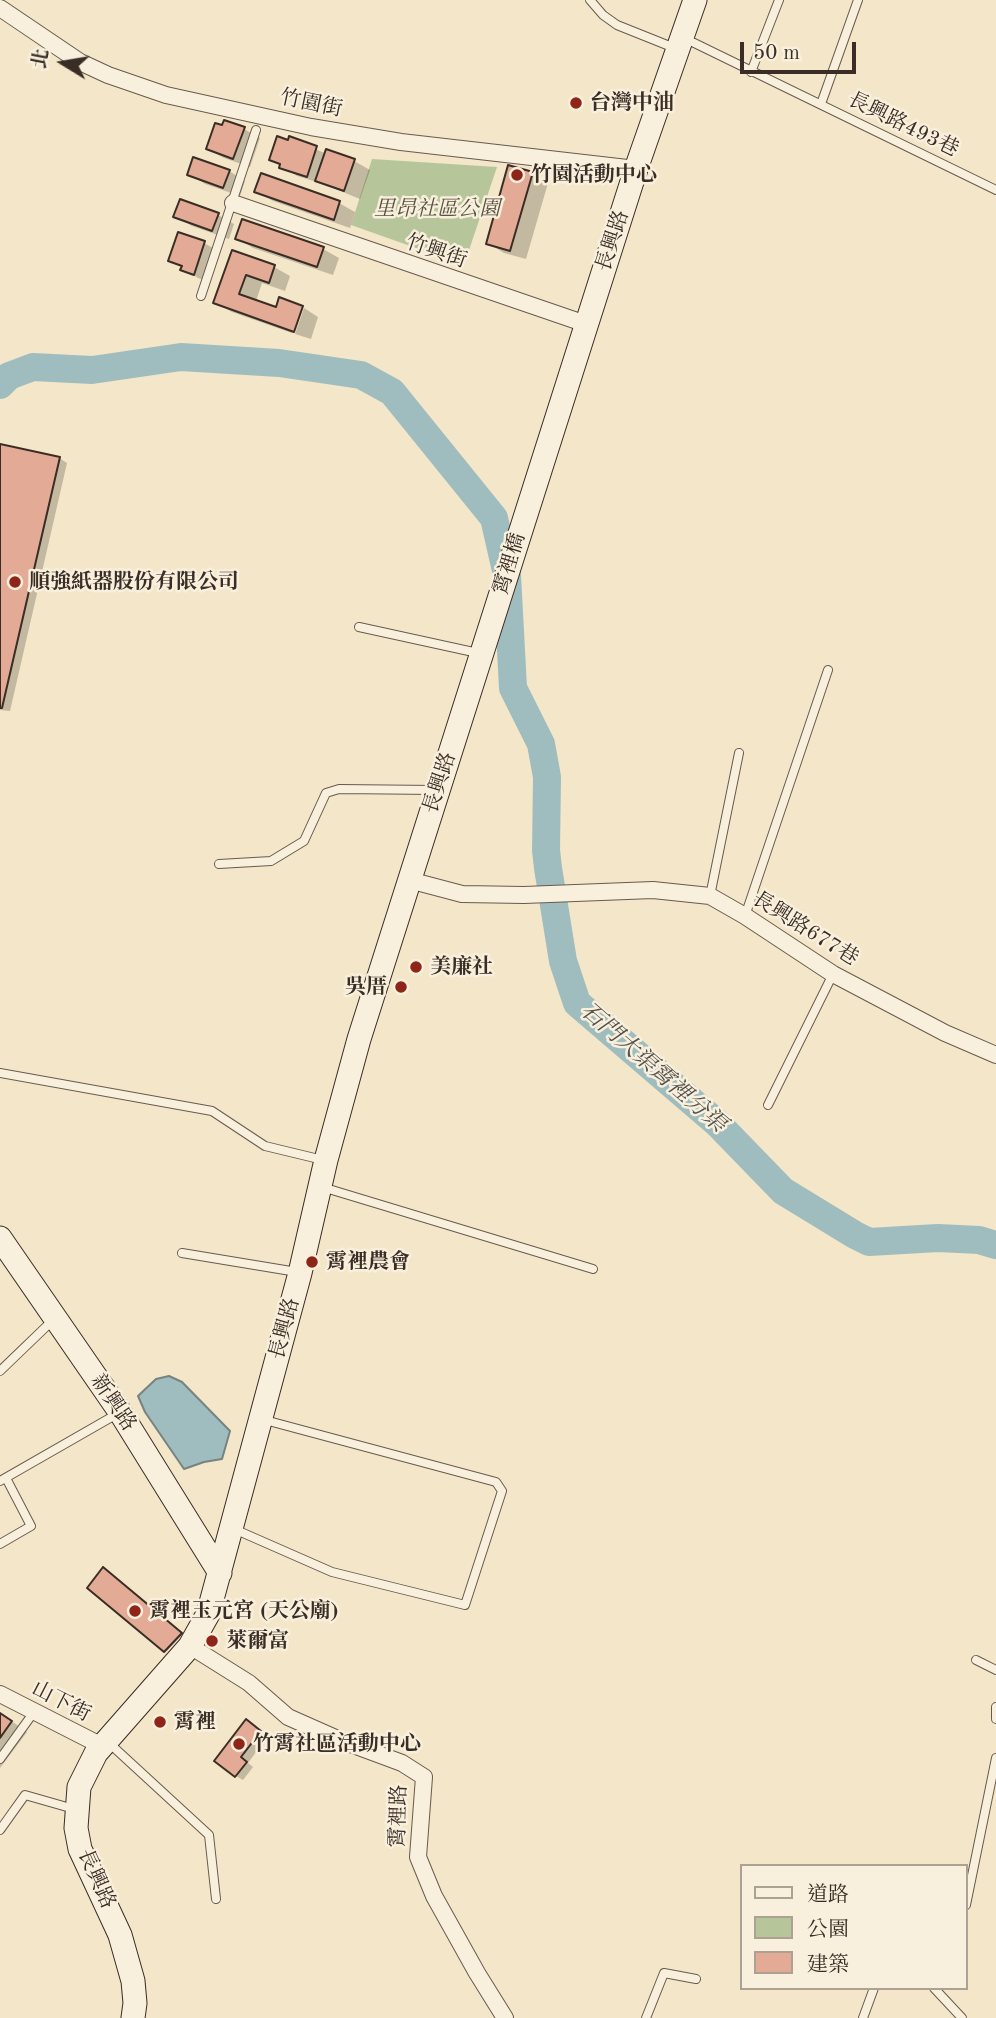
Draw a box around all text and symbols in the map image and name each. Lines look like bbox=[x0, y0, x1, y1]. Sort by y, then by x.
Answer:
north arrow bbox=[28, 28, 98, 98]
scale bar bbox=[744, 28, 860, 72]
text: 50 m bbox=[753, 43, 800, 64]
text: 北 bbox=[31, 48, 53, 70]
street label: 竹園街 bbox=[278, 85, 344, 123]
street label: 長興路493巷 bbox=[843, 87, 963, 163]
place label: 台灣中油 bbox=[590, 90, 674, 116]
marker: 台灣中油 bbox=[568, 95, 584, 111]
place label: 竹園活動中心 bbox=[531, 162, 657, 188]
marker: 竹園活動中心 bbox=[509, 167, 525, 183]
park label: 里昂社區公園 bbox=[374, 196, 500, 222]
street label: 長興路 bbox=[591, 207, 635, 275]
street label: 竹興街 bbox=[402, 230, 470, 274]
street label: 霄裡橋 bbox=[489, 530, 531, 598]
place label: 順強紙器股份有限公司 bbox=[29, 569, 239, 595]
marker: 順強紙器股份有限公司 bbox=[7, 574, 23, 590]
street label: 長興路 bbox=[418, 749, 462, 817]
street label: 長興路677巷 bbox=[747, 886, 863, 972]
place label: 美廉社 bbox=[430, 954, 493, 980]
marker: 美廉社 bbox=[408, 959, 424, 975]
place label: 吳厝 bbox=[345, 974, 387, 1000]
marker: 吳厝 bbox=[393, 979, 409, 995]
water label: 石門大渠霄裡分渠 bbox=[575, 997, 731, 1139]
place label: 霄裡農會 bbox=[326, 1249, 410, 1275]
marker: 霄裡農會 bbox=[304, 1254, 320, 1270]
street label: 長興路 bbox=[265, 1295, 305, 1363]
street label: 新興路 bbox=[85, 1370, 141, 1436]
place label: 霄裡玉元宮 (天公廟) bbox=[149, 1598, 338, 1624]
marker: 霄裡玉元宮 (天公廟) bbox=[127, 1603, 143, 1619]
place label: 萊爾富 bbox=[226, 1628, 289, 1654]
marker: 萊爾富 bbox=[204, 1633, 220, 1649]
street label: 山下街 bbox=[27, 1676, 95, 1728]
place label: 霄裡 bbox=[174, 1709, 216, 1735]
marker: 霄裡 bbox=[152, 1714, 168, 1730]
place label: 竹霄社區活動中心 bbox=[253, 1731, 421, 1757]
marker: 竹霄社區活動中心 bbox=[231, 1736, 247, 1752]
street label: 霄裡路 bbox=[385, 1784, 413, 1848]
street label: 長興路 bbox=[72, 1845, 120, 1913]
legend bbox=[740, 1864, 968, 1990]
text: 道路 bbox=[807, 1885, 849, 1906]
text: 公園 bbox=[807, 1920, 849, 1941]
text: 建築 bbox=[807, 1955, 849, 1976]

